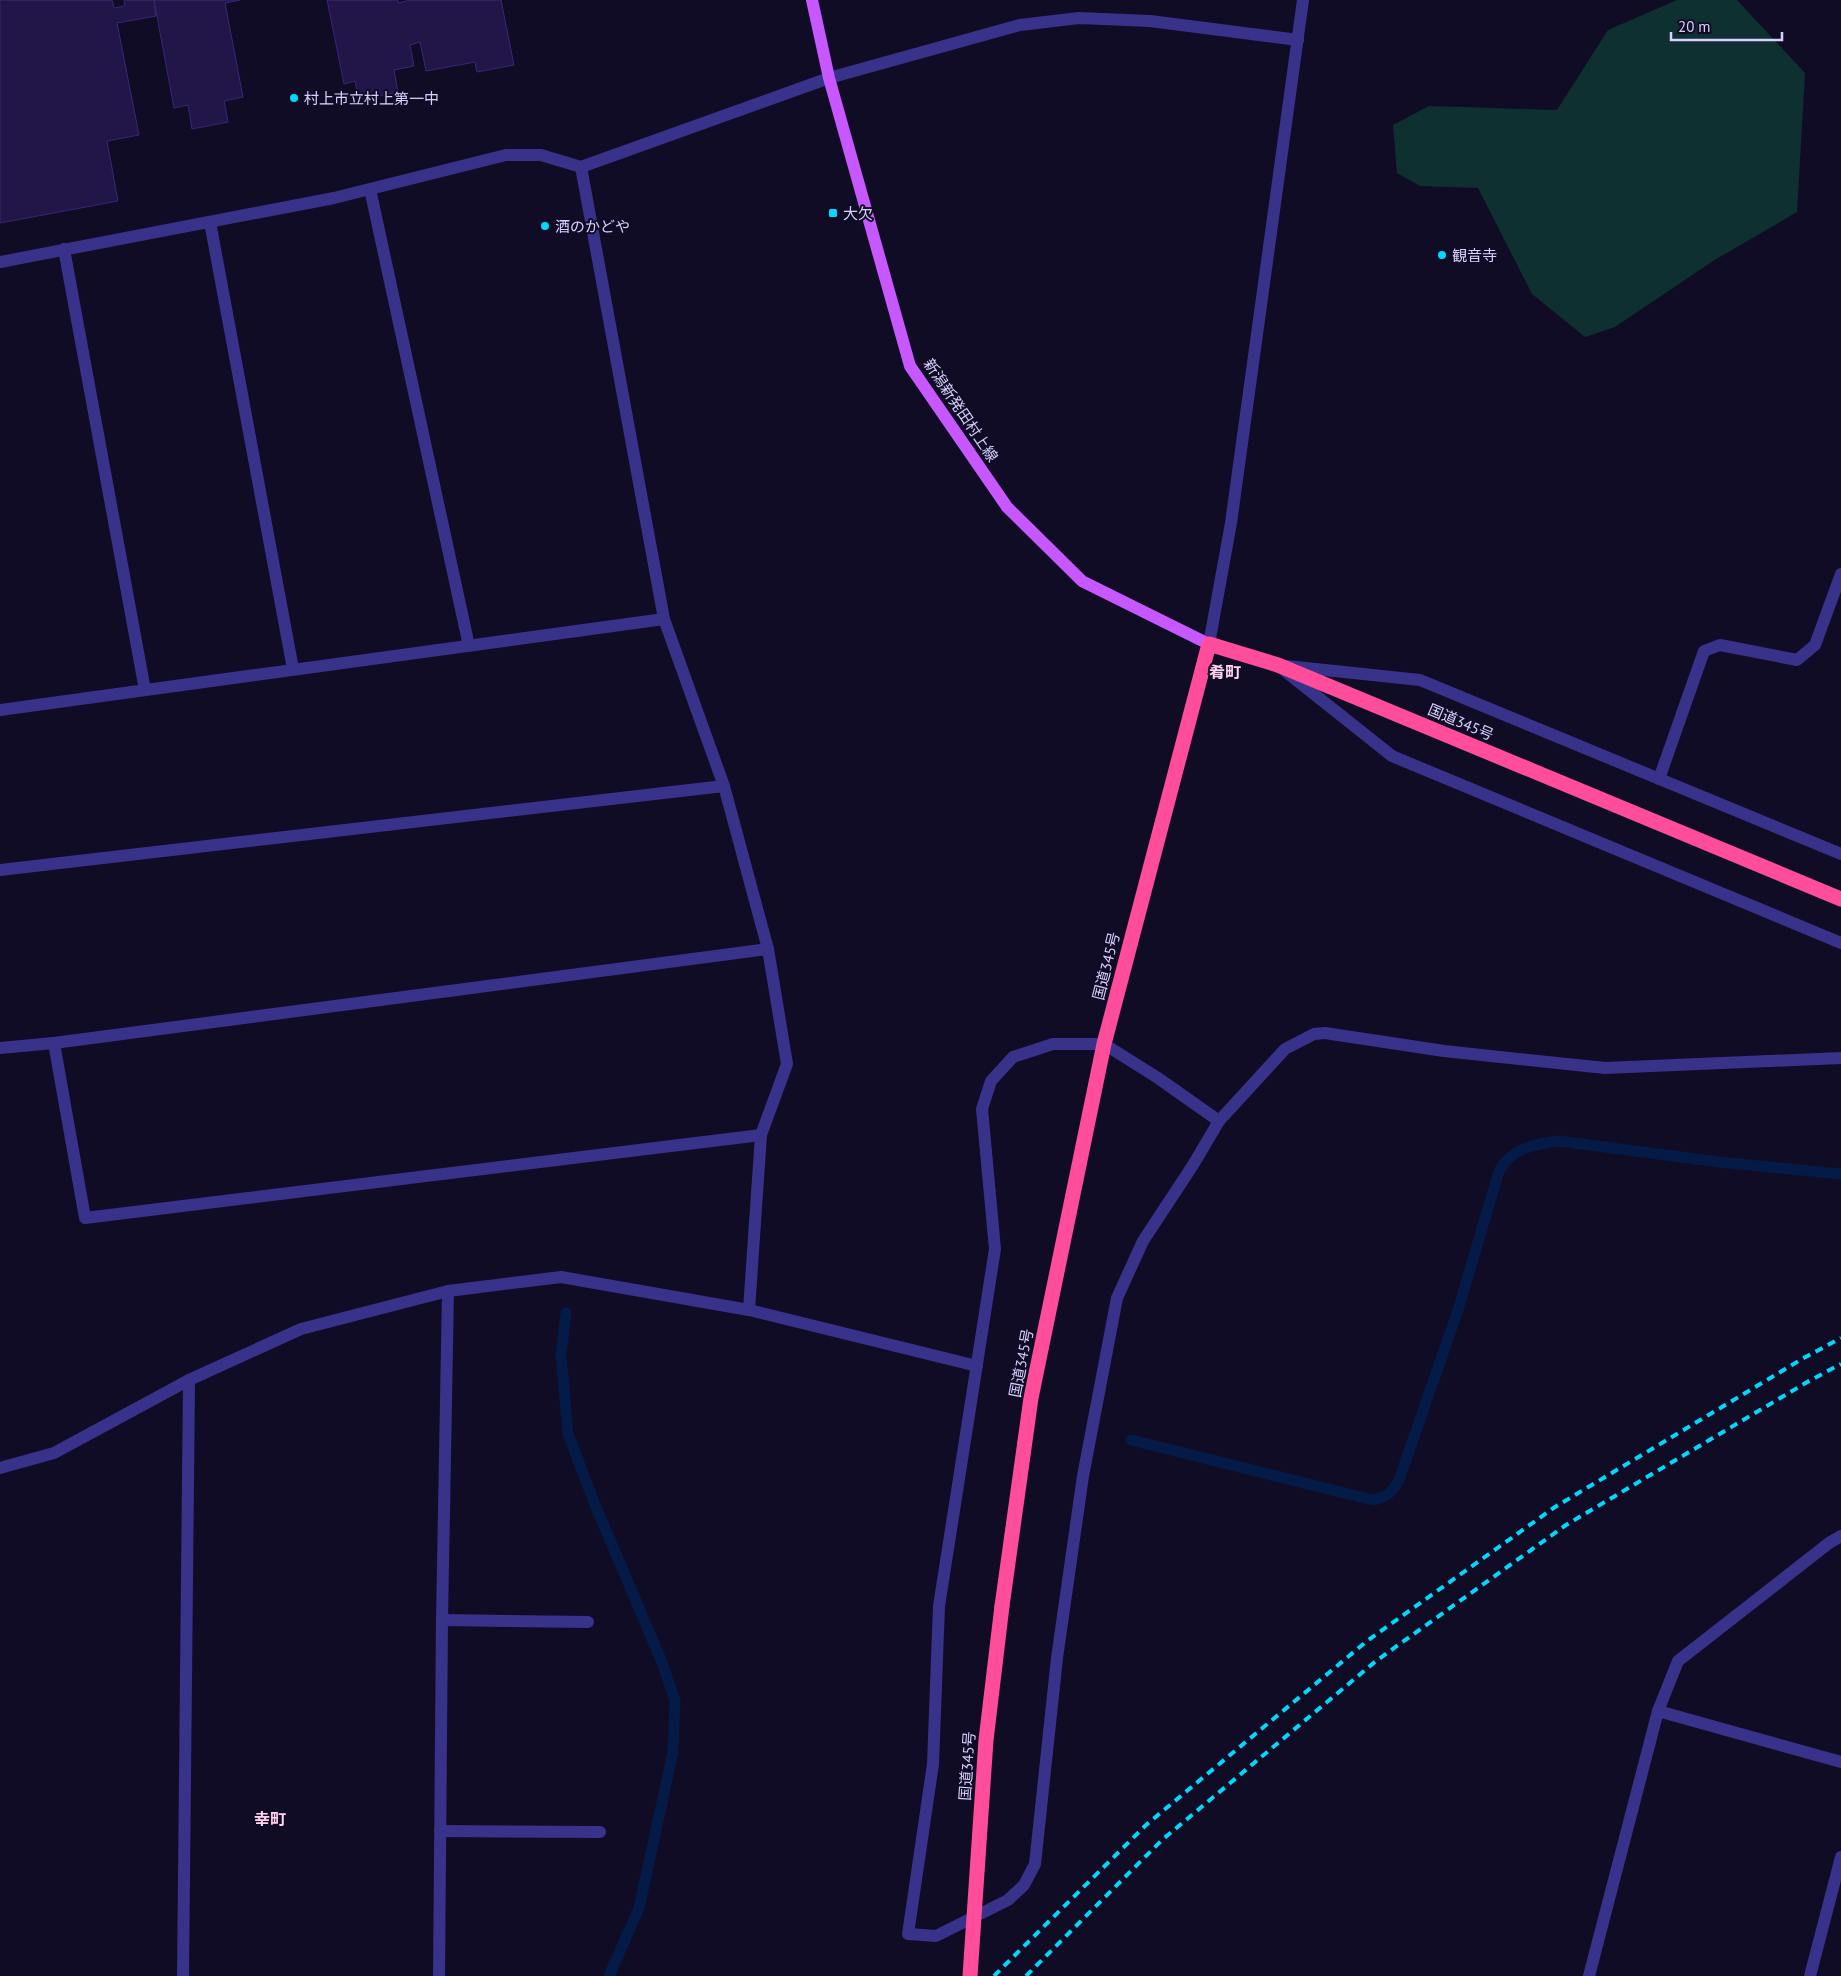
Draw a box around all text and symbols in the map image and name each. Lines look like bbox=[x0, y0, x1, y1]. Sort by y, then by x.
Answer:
scale bar bbox=[1671, 10, 1782, 42]
text: 20 m bbox=[1678, 17, 1711, 36]
place label: 村上市立村上第一中 bbox=[304, 89, 439, 108]
marker: 村上市立村上第一中 bbox=[288, 92, 300, 104]
place label: 大欠 bbox=[843, 204, 873, 223]
marker: 大欠 bbox=[827, 207, 839, 219]
place label: 酒のかどや bbox=[555, 217, 630, 236]
marker: 酒のかどや bbox=[539, 220, 551, 232]
place label: 観音寺 bbox=[1452, 246, 1497, 265]
marker: 観音寺 bbox=[1436, 249, 1448, 261]
street label: 新潟新発田村上線 bbox=[920, 355, 1002, 465]
district label: 肴町 bbox=[1209, 662, 1241, 682]
street label: 国道345号 bbox=[1425, 700, 1497, 744]
street label: 国道345号 bbox=[1088, 930, 1124, 1002]
street label: 国道345号 bbox=[1005, 1327, 1037, 1399]
street label: 国道345号 bbox=[955, 1731, 979, 1801]
district label: 幸町 bbox=[254, 1809, 286, 1829]

